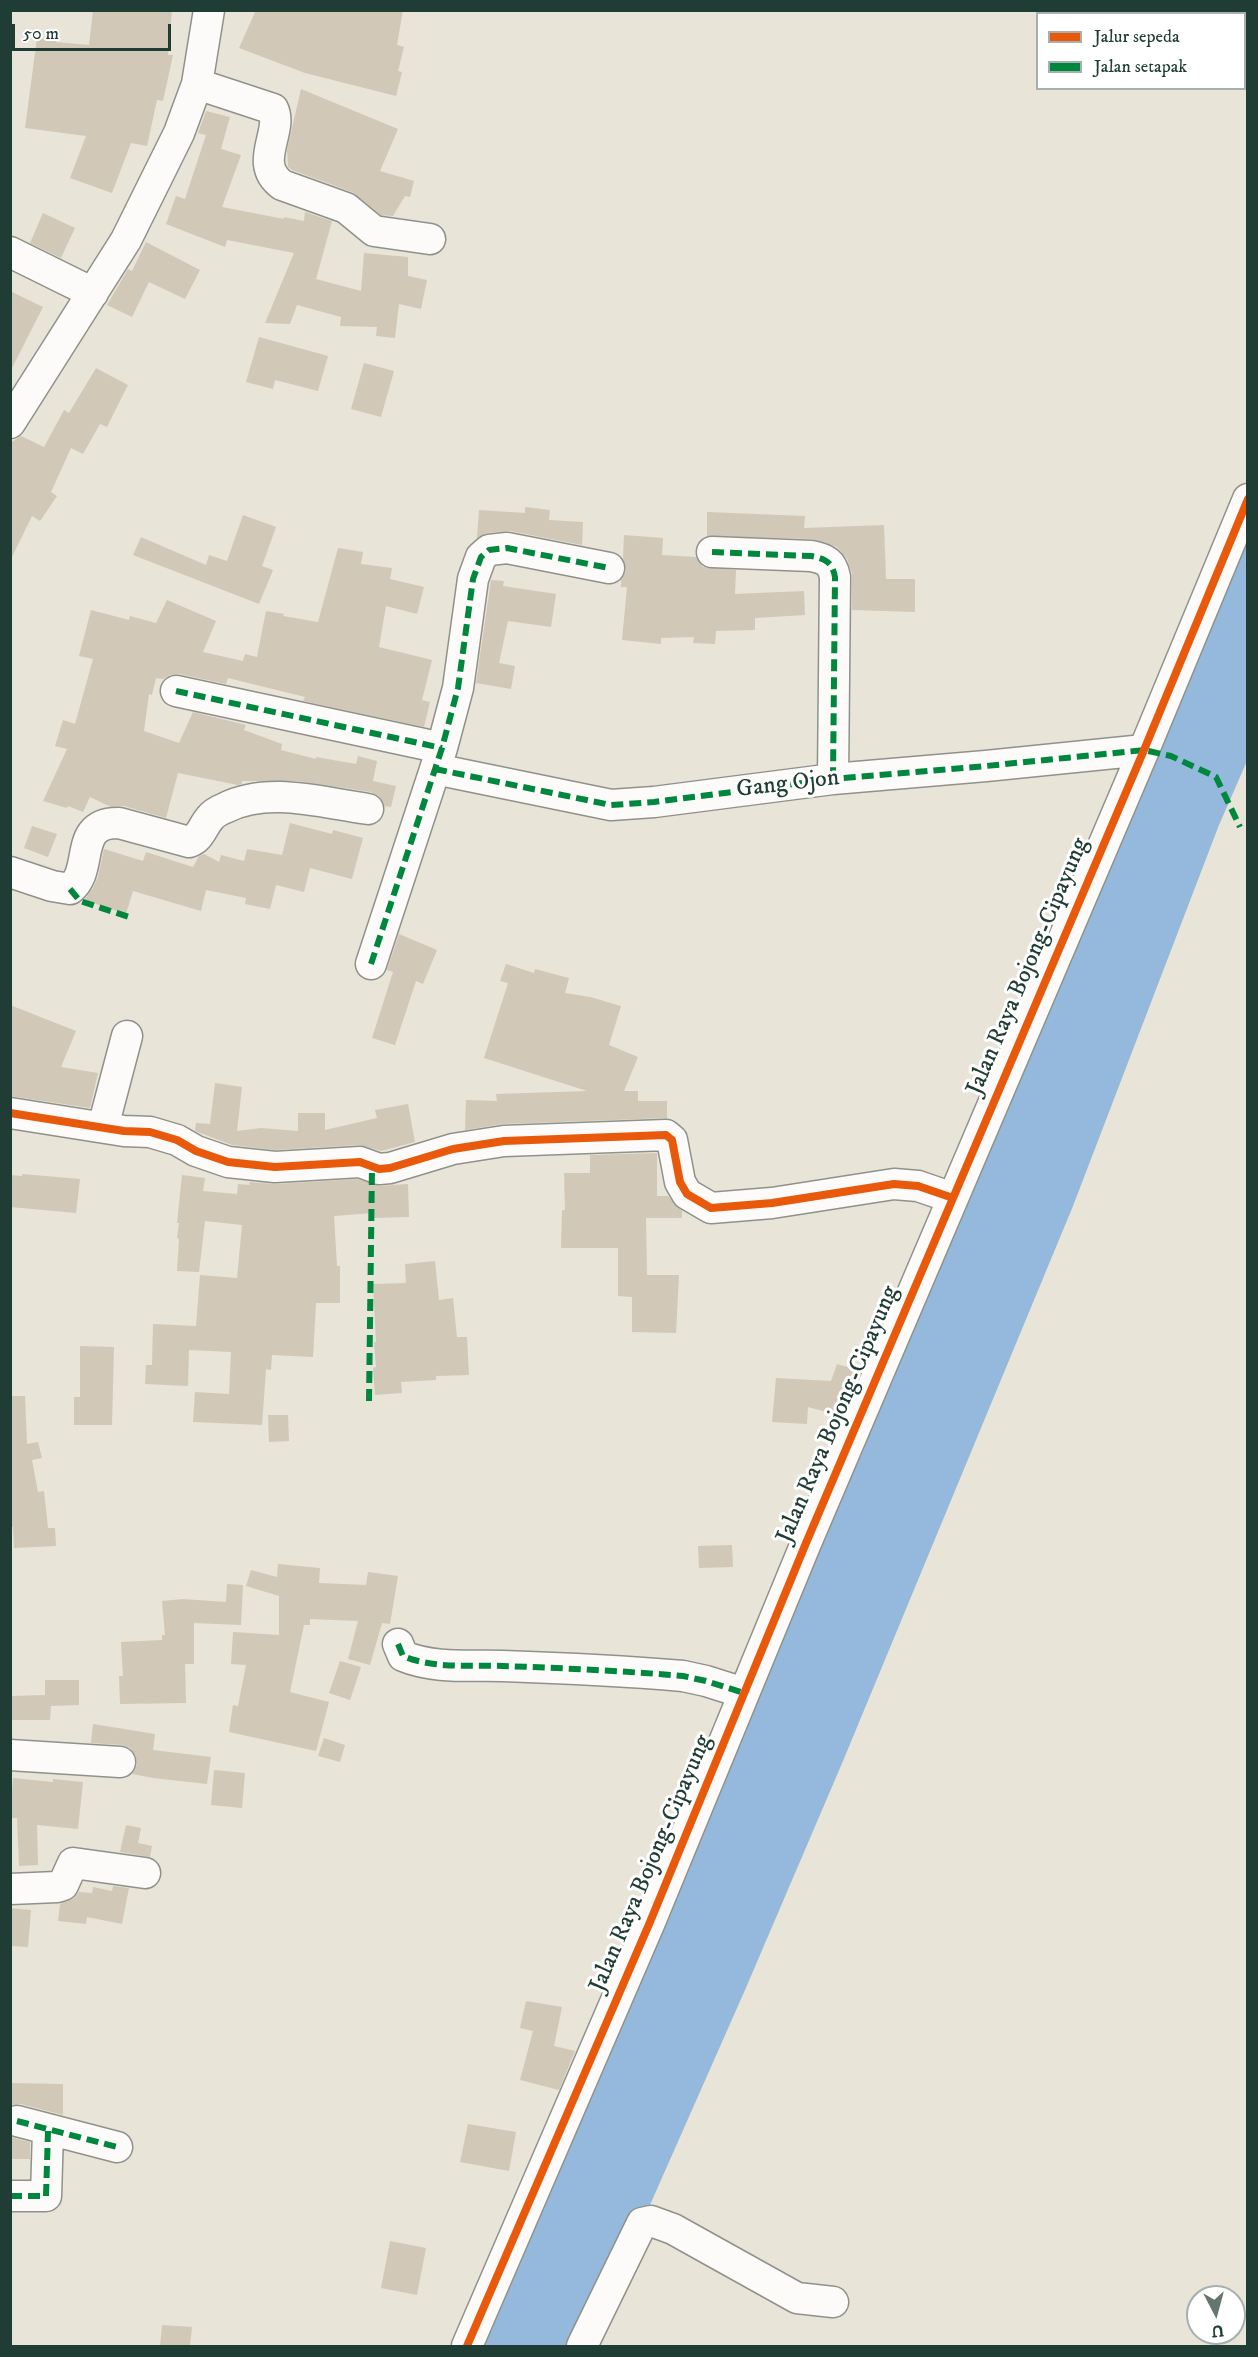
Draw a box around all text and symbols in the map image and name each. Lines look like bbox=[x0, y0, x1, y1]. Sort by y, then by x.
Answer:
scale bar bbox=[15, 12, 174, 50]
legend bbox=[1036, 12, 1246, 90]
text: 50 m bbox=[23, 23, 59, 45]
text: Jalur sepeda bbox=[1094, 26, 1180, 48]
text: Jalan setapak bbox=[1094, 56, 1187, 78]
street label: Gang Ojon bbox=[735, 764, 841, 806]
street label: Jalan Raya Bojong-Cipayung bbox=[962, 834, 1096, 1100]
street label: Jalan Raya Bojong-Cipayung bbox=[772, 1282, 906, 1548]
street label: Jalan Raya Bojong-Cipayung bbox=[585, 1731, 719, 1997]
north arrow bbox=[1186, 2285, 1246, 2345]
text: U bbox=[1210, 2320, 1225, 2342]

